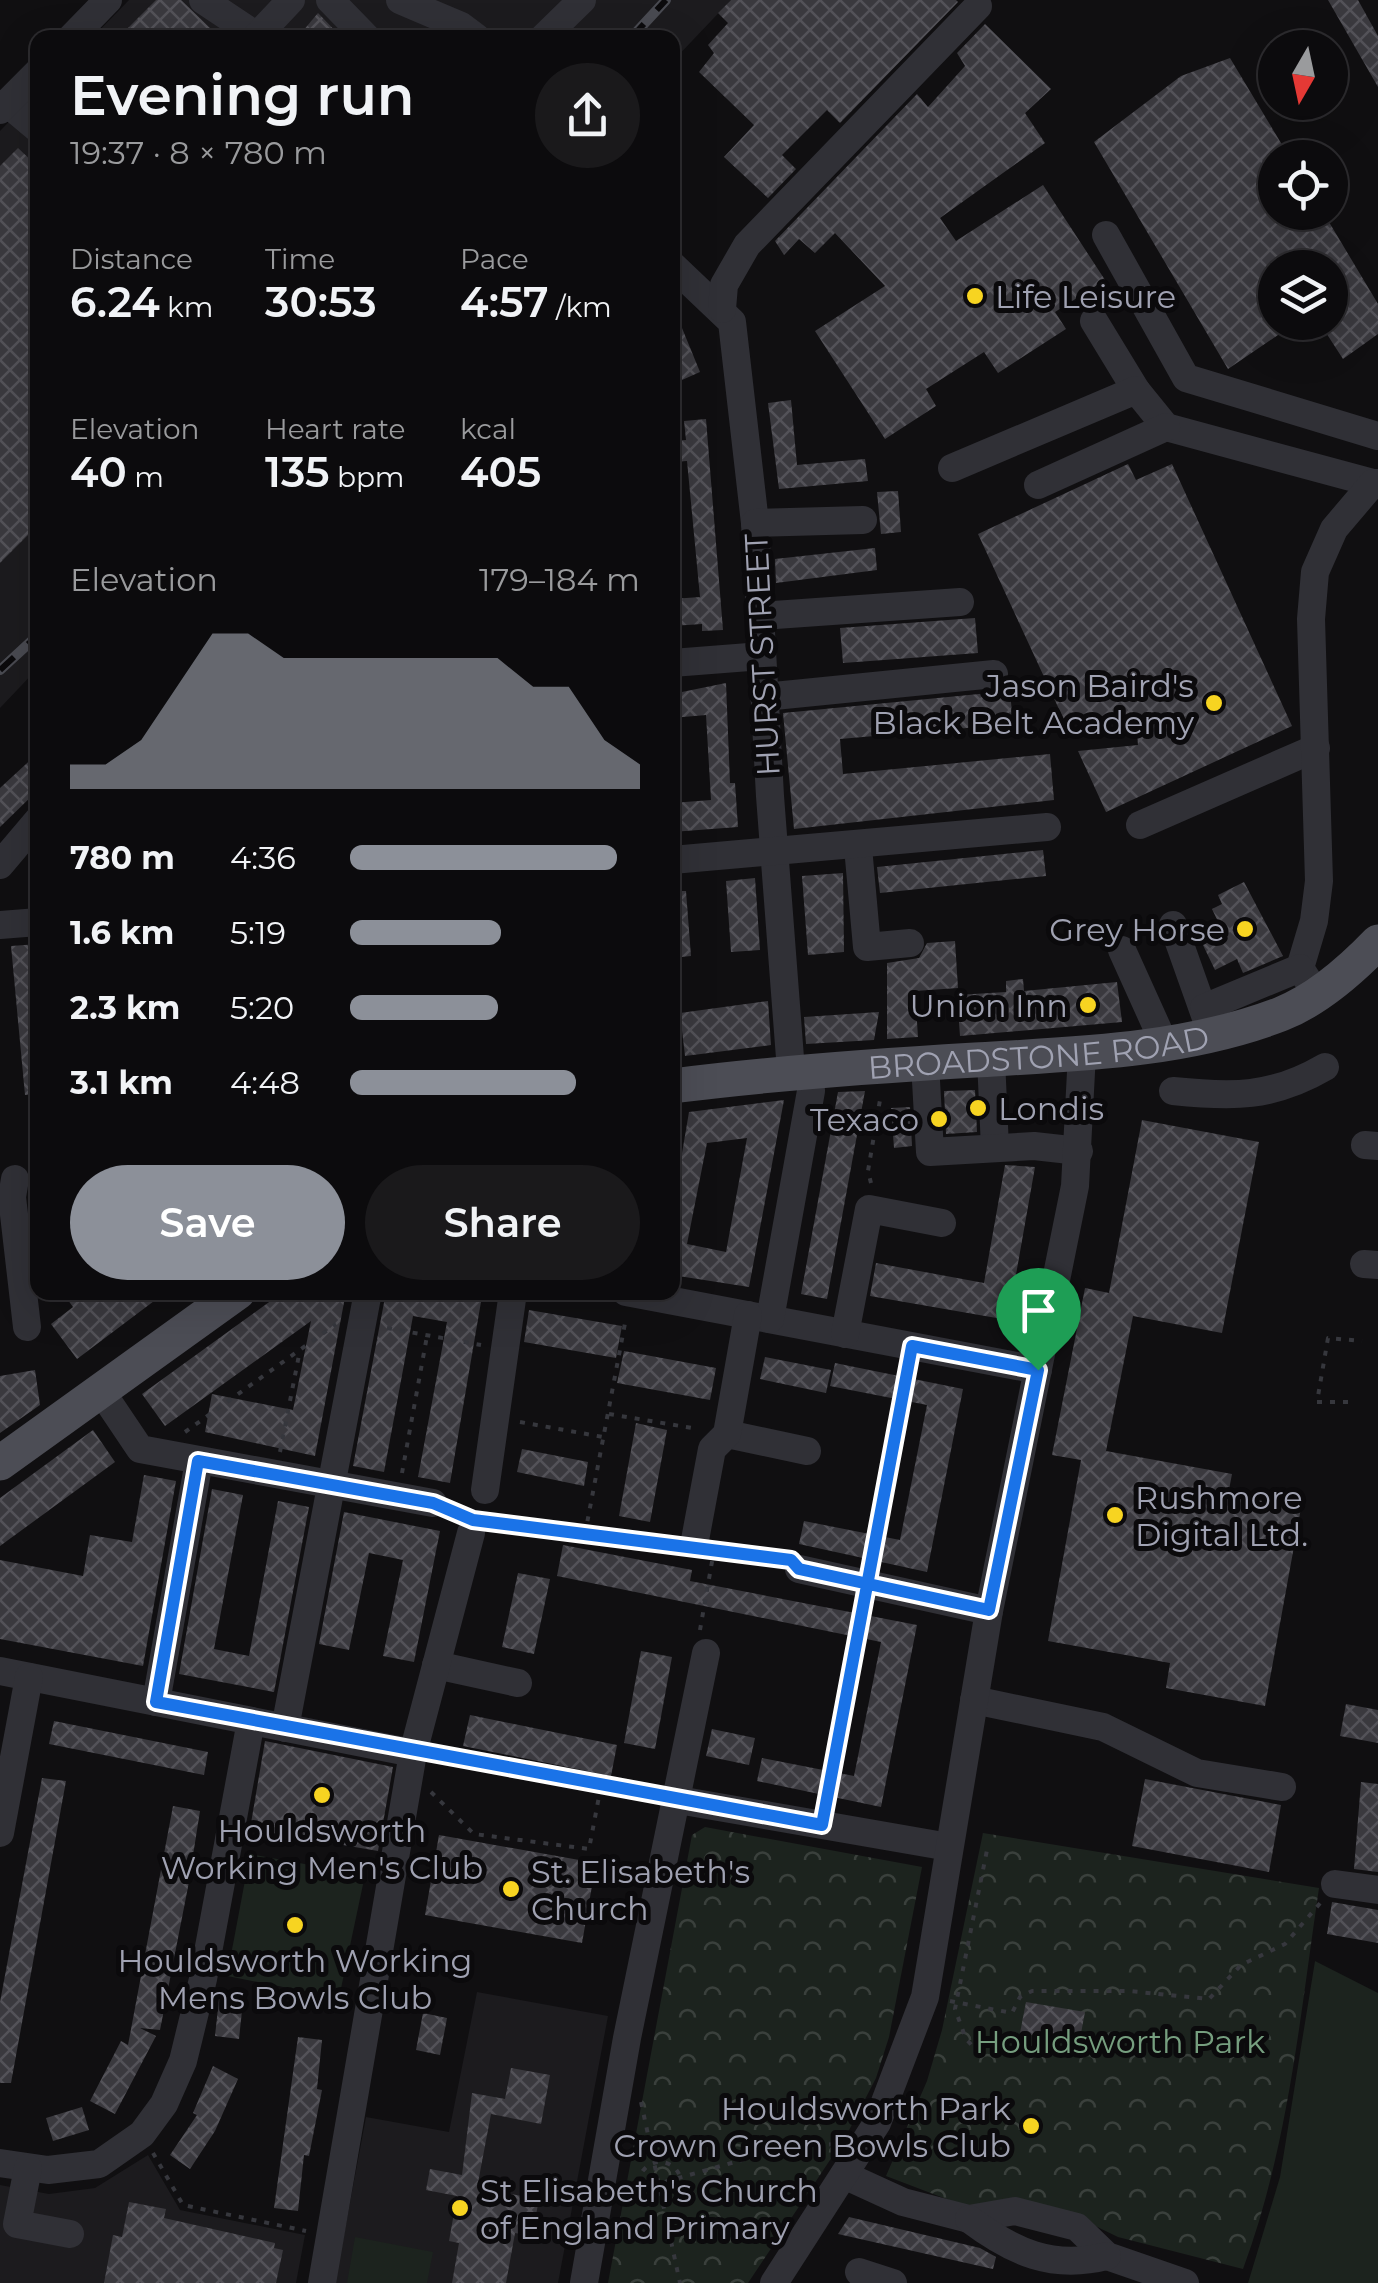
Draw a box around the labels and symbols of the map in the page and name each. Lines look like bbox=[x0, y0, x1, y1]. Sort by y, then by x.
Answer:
north arrow bbox=[1258, 30, 1348, 120]
place label: Life Leisure bbox=[995, 277, 1176, 316]
marker: Life Leisure bbox=[964, 285, 986, 307]
street label: HURST STREET bbox=[736, 532, 788, 777]
place label: Jason Baird's Black Belt Academy bbox=[873, 666, 1195, 742]
marker: Jason Baird's Black Belt Academy bbox=[1203, 692, 1225, 714]
place label: Grey Horse bbox=[1049, 910, 1225, 949]
marker: Grey Horse bbox=[1234, 918, 1256, 940]
place label: Union Inn bbox=[909, 986, 1068, 1025]
marker: Union Inn bbox=[1077, 994, 1099, 1016]
street label: BROADSTONE ROAD bbox=[866, 1017, 1212, 1086]
place label: Londis bbox=[998, 1089, 1104, 1128]
marker: Londis bbox=[967, 1097, 989, 1119]
place label: Texaco bbox=[810, 1100, 919, 1139]
marker: Texaco bbox=[928, 1108, 950, 1130]
pin bbox=[996, 1268, 1081, 1371]
place label: Rushmore Digital Ltd. bbox=[1135, 1478, 1308, 1554]
marker: Rushmore Digital Ltd. bbox=[1104, 1504, 1126, 1526]
marker: Houldsworth Working Men's Club bbox=[311, 1784, 333, 1806]
place label: Houldsworth Working Men's Club bbox=[161, 1811, 483, 1887]
place label: St. Elisabeth's Church bbox=[531, 1852, 750, 1928]
marker: St. Elisabeth's Church bbox=[500, 1878, 522, 1900]
marker: Houldsworth Working Mens Bowls Club bbox=[284, 1914, 306, 1936]
place label: Houldsworth Working Mens Bowls Club bbox=[118, 1941, 472, 2017]
park label: Houldsworth Park bbox=[975, 2022, 1265, 2061]
place label: Houldsworth Park Crown Green Bowls Club bbox=[613, 2089, 1011, 2165]
marker: Houldsworth Park Crown Green Bowls Club bbox=[1020, 2115, 1042, 2137]
place label: St Elisabeth's Church of England Primary bbox=[480, 2171, 818, 2247]
marker: St Elisabeth's Church of England Primary bbox=[449, 2197, 471, 2219]

